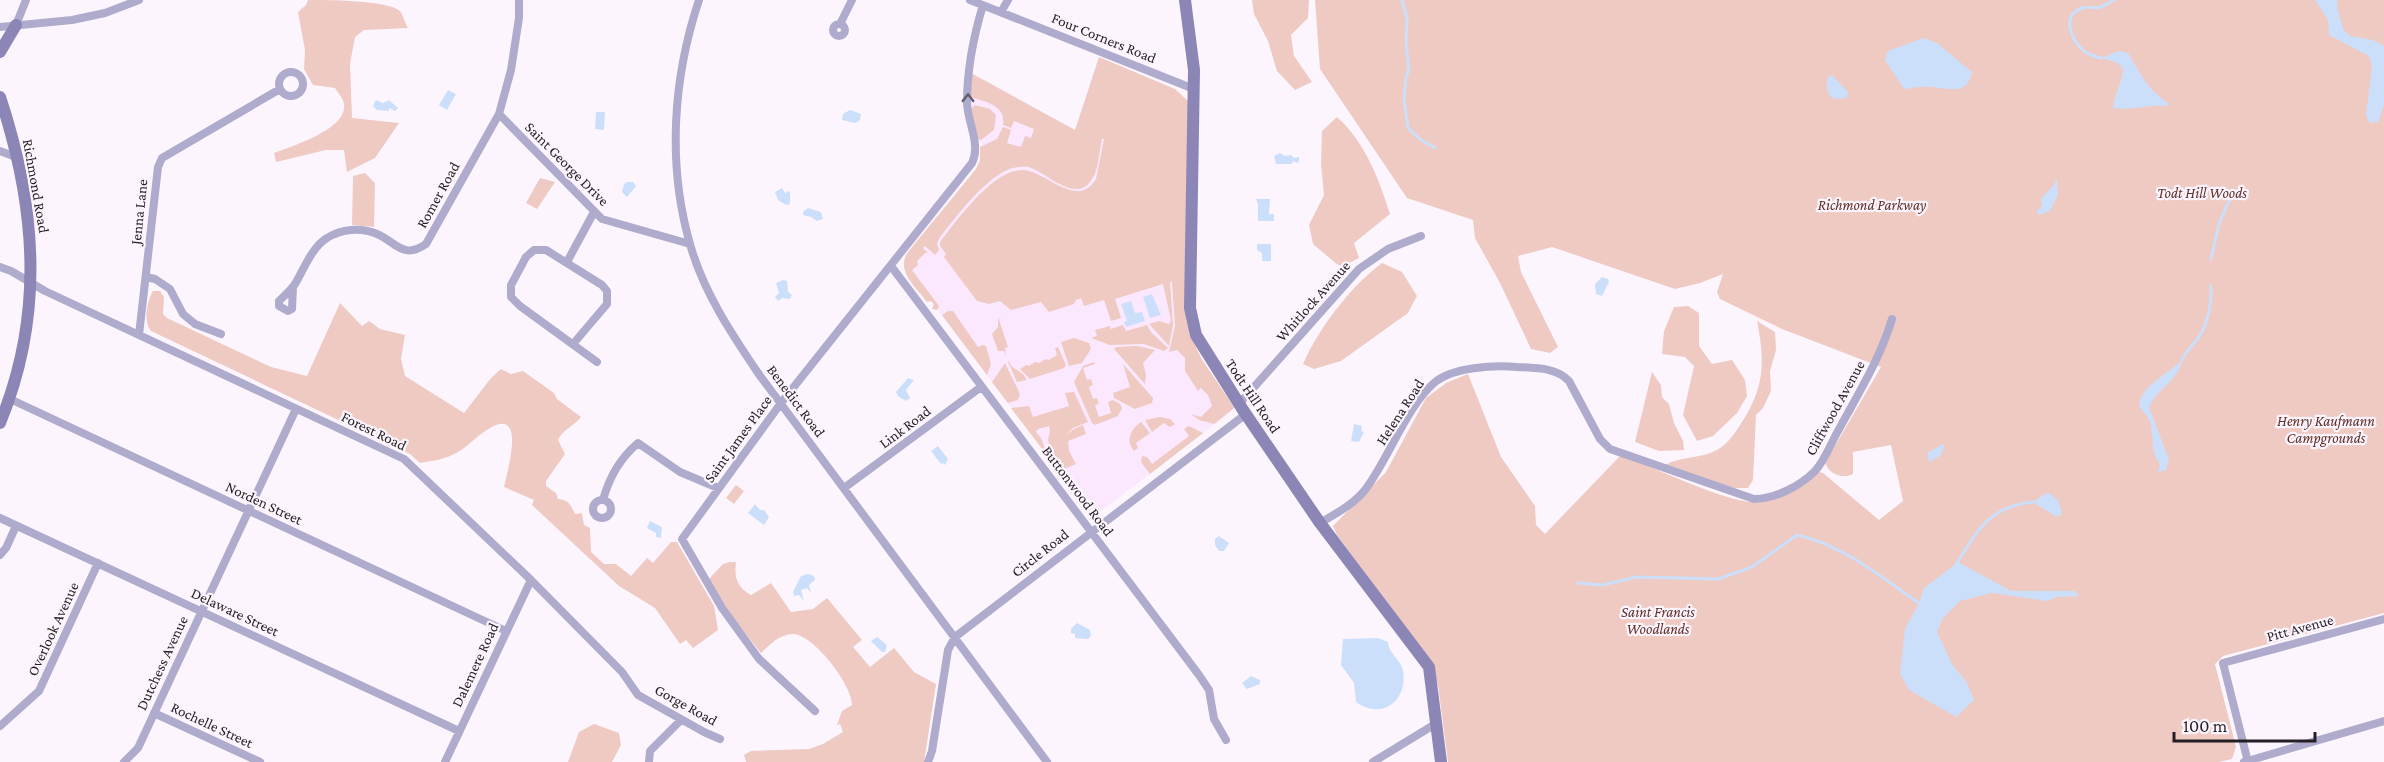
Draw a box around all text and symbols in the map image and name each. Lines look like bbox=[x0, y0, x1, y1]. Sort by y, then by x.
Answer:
street label: Four Corners Road bbox=[1049, 10, 1159, 66]
one-way arrow bbox=[962, 93, 974, 102]
street label: Saint George Drive bbox=[521, 119, 612, 210]
street label: Richmond Road bbox=[20, 138, 52, 234]
street label: Romer Road bbox=[413, 159, 463, 231]
street label: Jenna Lane bbox=[127, 178, 151, 248]
park label: Todt Hill Woods bbox=[2157, 185, 2247, 201]
park label: Richmond Parkway bbox=[1818, 197, 1926, 214]
street label: Whitlock Avenue bbox=[1273, 257, 1353, 344]
street label: Todt Hill Road bbox=[1222, 356, 1284, 436]
street label: Cliffwood Avenue bbox=[1802, 357, 1868, 458]
street label: Benedict Road bbox=[764, 362, 828, 440]
street label: Helena Road bbox=[1373, 376, 1427, 448]
street label: Saint James Place bbox=[701, 392, 776, 486]
street label: Link Road bbox=[876, 403, 934, 451]
street label: Forest Road bbox=[339, 408, 409, 454]
park label: Henry Kaufmann Campgrounds bbox=[2277, 413, 2375, 447]
street label: Buttonwood Road bbox=[1039, 443, 1117, 539]
street label: Norden Street bbox=[223, 478, 306, 528]
street label: Circle Road bbox=[1008, 526, 1072, 580]
street label: Overlook Avenue bbox=[24, 579, 82, 678]
street label: Delaware Street bbox=[189, 585, 282, 640]
park label: Saint Francis Woodlands bbox=[1621, 604, 1695, 637]
street label: Pitt Avenue bbox=[2265, 611, 2335, 645]
street label: Dutchess Avenue bbox=[133, 613, 191, 713]
street label: Dalemere Road bbox=[449, 620, 502, 710]
street label: Gorge Road bbox=[651, 681, 720, 730]
street label: Rochelle Street bbox=[168, 699, 257, 751]
scale bar bbox=[2174, 705, 2315, 743]
text: 100 m bbox=[2183, 716, 2228, 736]

